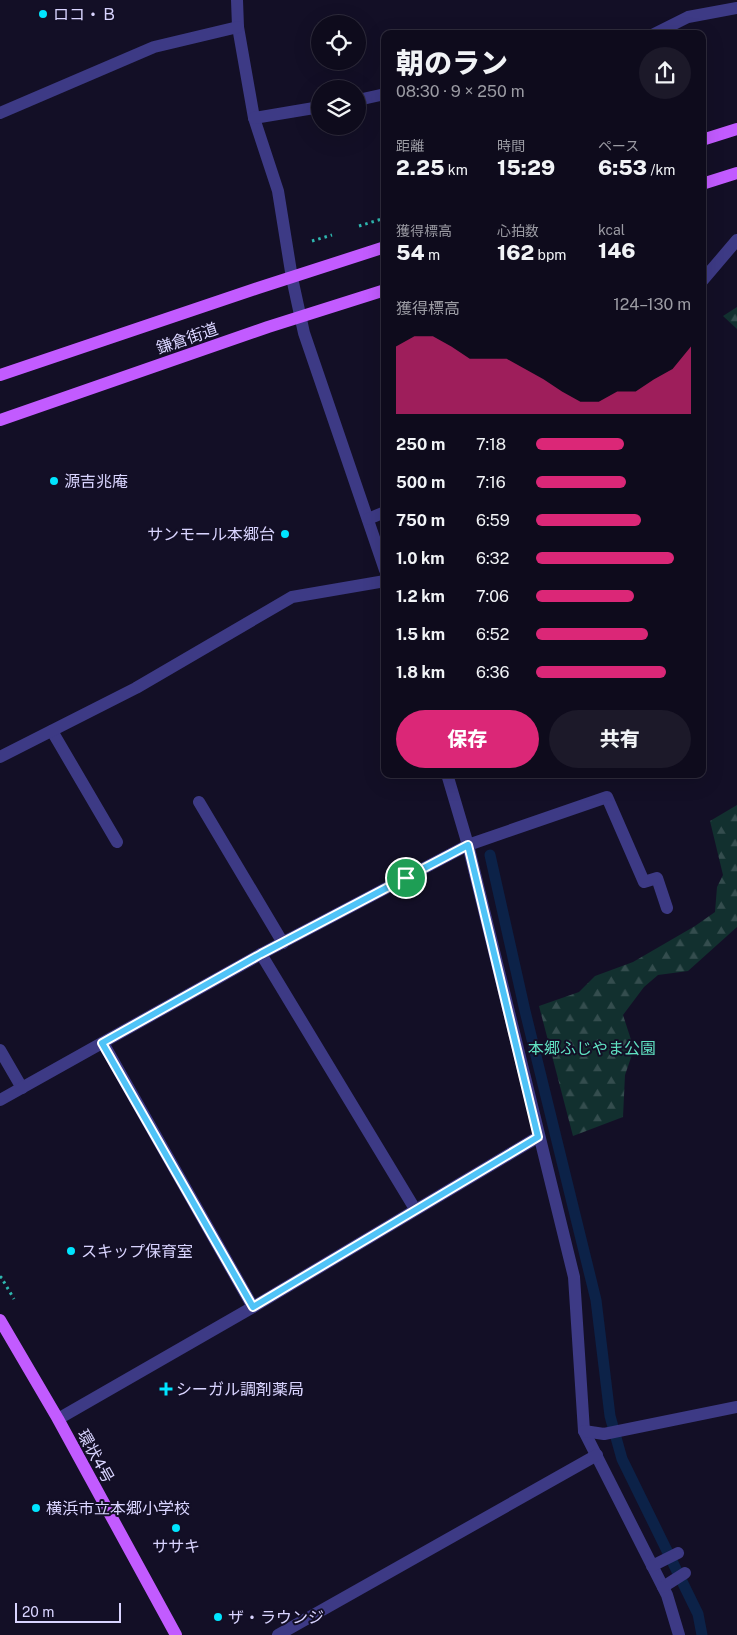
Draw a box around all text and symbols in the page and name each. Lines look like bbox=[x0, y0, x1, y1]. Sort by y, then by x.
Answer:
place label: ロコ・Ｂ bbox=[53, 5, 117, 24]
marker: ロコ・Ｂ bbox=[37, 8, 49, 20]
map controls bbox=[311, 15, 366, 135]
button: locate bbox=[311, 15, 366, 70]
text: 朝のラン bbox=[396, 46, 508, 79]
button: share bbox=[639, 47, 691, 99]
button: layers bbox=[311, 80, 366, 135]
text: 08:30 · 9 × 250 m bbox=[396, 82, 524, 101]
text: 距離 bbox=[396, 138, 424, 154]
text: 時間 bbox=[497, 138, 525, 154]
text: ペース bbox=[598, 138, 639, 154]
text: 2.25 bbox=[396, 155, 444, 180]
text: 15:29 bbox=[497, 155, 555, 180]
text: 6:53 bbox=[598, 155, 647, 180]
text: km bbox=[444, 162, 468, 178]
text: /km bbox=[647, 162, 675, 178]
text: kcal bbox=[598, 222, 625, 238]
text: 獲得標高 bbox=[396, 223, 452, 239]
text: 心拍数 bbox=[497, 223, 539, 239]
text: 146 bbox=[598, 238, 635, 263]
text: 54 bbox=[396, 240, 425, 265]
text: 162 bbox=[497, 240, 534, 265]
text: m bbox=[425, 247, 440, 263]
text: bpm bbox=[534, 247, 566, 263]
text: 124–130 m bbox=[613, 295, 691, 314]
text: 獲得標高 bbox=[396, 299, 460, 318]
street label: 鎌倉街道 bbox=[154, 319, 221, 358]
text: 250 m bbox=[396, 435, 445, 454]
text: 7:18 bbox=[476, 435, 506, 454]
place label: 源吉兆庵 bbox=[64, 472, 128, 491]
text: 500 m bbox=[396, 473, 445, 492]
text: 7:16 bbox=[476, 473, 506, 492]
marker: 源吉兆庵 bbox=[48, 475, 60, 487]
text: 750 m bbox=[396, 511, 445, 530]
text: 6:59 bbox=[476, 511, 510, 530]
place label: サンモール本郷台 bbox=[147, 525, 275, 544]
marker: サンモール本郷台 bbox=[279, 528, 291, 540]
text: 1.0 km bbox=[396, 549, 445, 568]
text: 6:32 bbox=[476, 549, 509, 568]
text: 1.2 km bbox=[396, 587, 445, 606]
text: 7:06 bbox=[476, 587, 509, 606]
text: 1.5 km bbox=[396, 625, 445, 644]
text: 6:52 bbox=[476, 625, 509, 644]
text: 1.8 km bbox=[396, 663, 445, 682]
text: 6:36 bbox=[476, 663, 510, 682]
button: 保存 bbox=[396, 710, 539, 768]
button: 共有 bbox=[549, 710, 691, 768]
pin bbox=[385, 857, 427, 899]
icon: arrive bbox=[392, 864, 420, 892]
park label: 本郷ふじやま公園 bbox=[528, 1039, 656, 1058]
place label: スキップ保育室 bbox=[81, 1242, 193, 1261]
marker: スキップ保育室 bbox=[65, 1245, 77, 1257]
place label: シーガル調剤薬局 bbox=[176, 1380, 304, 1399]
marker: シーガル調剤薬局 bbox=[160, 1383, 172, 1395]
street label: 環状4号 bbox=[73, 1426, 118, 1486]
place label: 横浜市立本郷小学校 bbox=[46, 1499, 190, 1518]
marker: 横浜市立本郷小学校 bbox=[30, 1502, 42, 1514]
marker: ササキ bbox=[170, 1522, 182, 1534]
place label: ササキ bbox=[152, 1537, 200, 1556]
scale bar bbox=[15, 1600, 121, 1623]
text: 20 m bbox=[22, 1604, 54, 1620]
place label: ザ・ラウンジ bbox=[228, 1608, 324, 1627]
marker: ザ・ラウンジ bbox=[212, 1611, 224, 1623]

